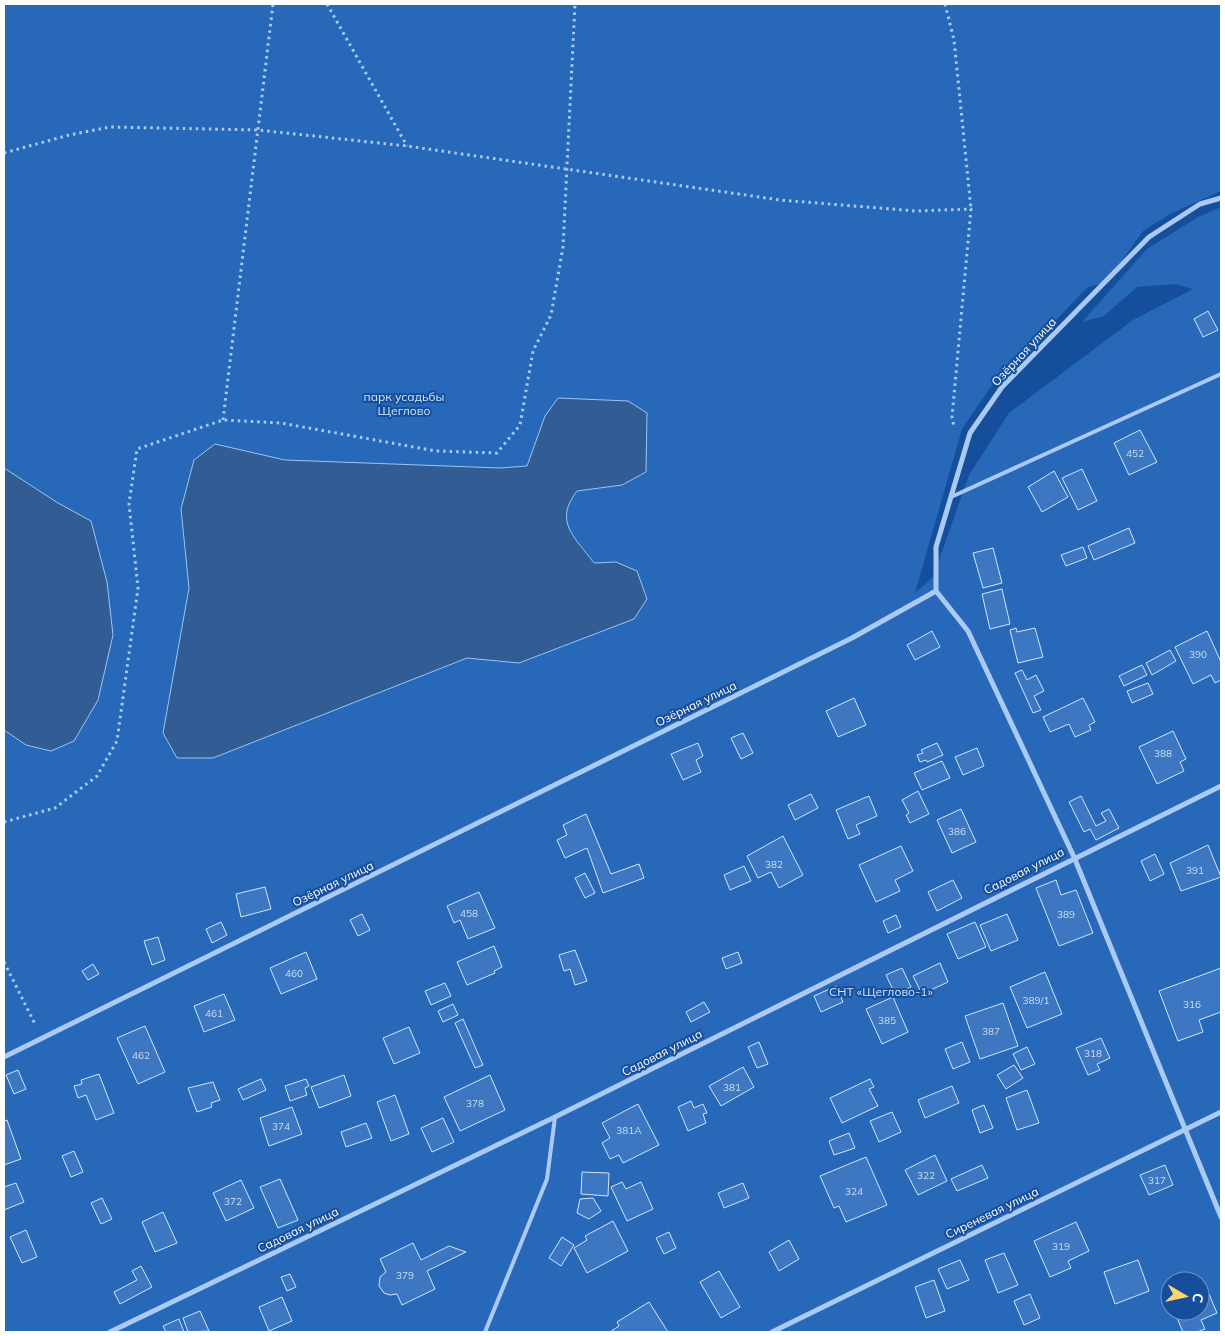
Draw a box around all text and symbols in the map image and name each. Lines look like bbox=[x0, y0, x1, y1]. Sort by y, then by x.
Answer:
street label: Озёрная улица bbox=[988, 314, 1059, 389]
park label: парк усадьбы Щеглово bbox=[364, 389, 444, 418]
house number: 452 bbox=[1126, 447, 1144, 460]
house number: 390 bbox=[1189, 648, 1207, 661]
street label: Озёрная улица bbox=[653, 677, 739, 730]
house number: 388 bbox=[1154, 747, 1172, 760]
house number: 386 bbox=[948, 825, 966, 838]
street label: Садовая улица bbox=[981, 844, 1067, 897]
street label: Озёрная улица bbox=[290, 857, 376, 910]
house number: 382 bbox=[765, 858, 783, 871]
house number: 391 bbox=[1186, 864, 1204, 877]
house number: 458 bbox=[460, 907, 478, 920]
house number: 389 bbox=[1057, 908, 1075, 921]
house number: 460 bbox=[285, 967, 303, 980]
park label: СНТ «Щеглово-1» bbox=[829, 984, 934, 999]
house number: 389/1 bbox=[1023, 994, 1049, 1007]
house number: 316 bbox=[1183, 998, 1201, 1011]
house number: 461 bbox=[205, 1007, 223, 1020]
house number: 385 bbox=[878, 1014, 896, 1027]
house number: 387 bbox=[982, 1025, 1000, 1038]
street label: Садовая улица bbox=[619, 1026, 705, 1079]
house number: 318 bbox=[1084, 1047, 1102, 1060]
house number: 462 bbox=[132, 1049, 150, 1062]
house number: 381 bbox=[723, 1081, 741, 1094]
house number: 378 bbox=[466, 1097, 484, 1110]
house number: 374 bbox=[272, 1120, 290, 1133]
house number: 381А bbox=[616, 1124, 642, 1137]
house number: 322 bbox=[917, 1169, 935, 1182]
house number: 317 bbox=[1148, 1174, 1166, 1187]
street label: Сиреневая улица bbox=[943, 1183, 1041, 1242]
house number: 324 bbox=[845, 1185, 863, 1198]
house number: 372 bbox=[224, 1195, 242, 1208]
street label: Садовая улица bbox=[255, 1203, 341, 1256]
house number: 319 bbox=[1052, 1240, 1070, 1253]
house number: 379 bbox=[396, 1269, 414, 1282]
north arrow bbox=[1160, 1271, 1210, 1321]
text: С bbox=[1188, 1292, 1207, 1304]

